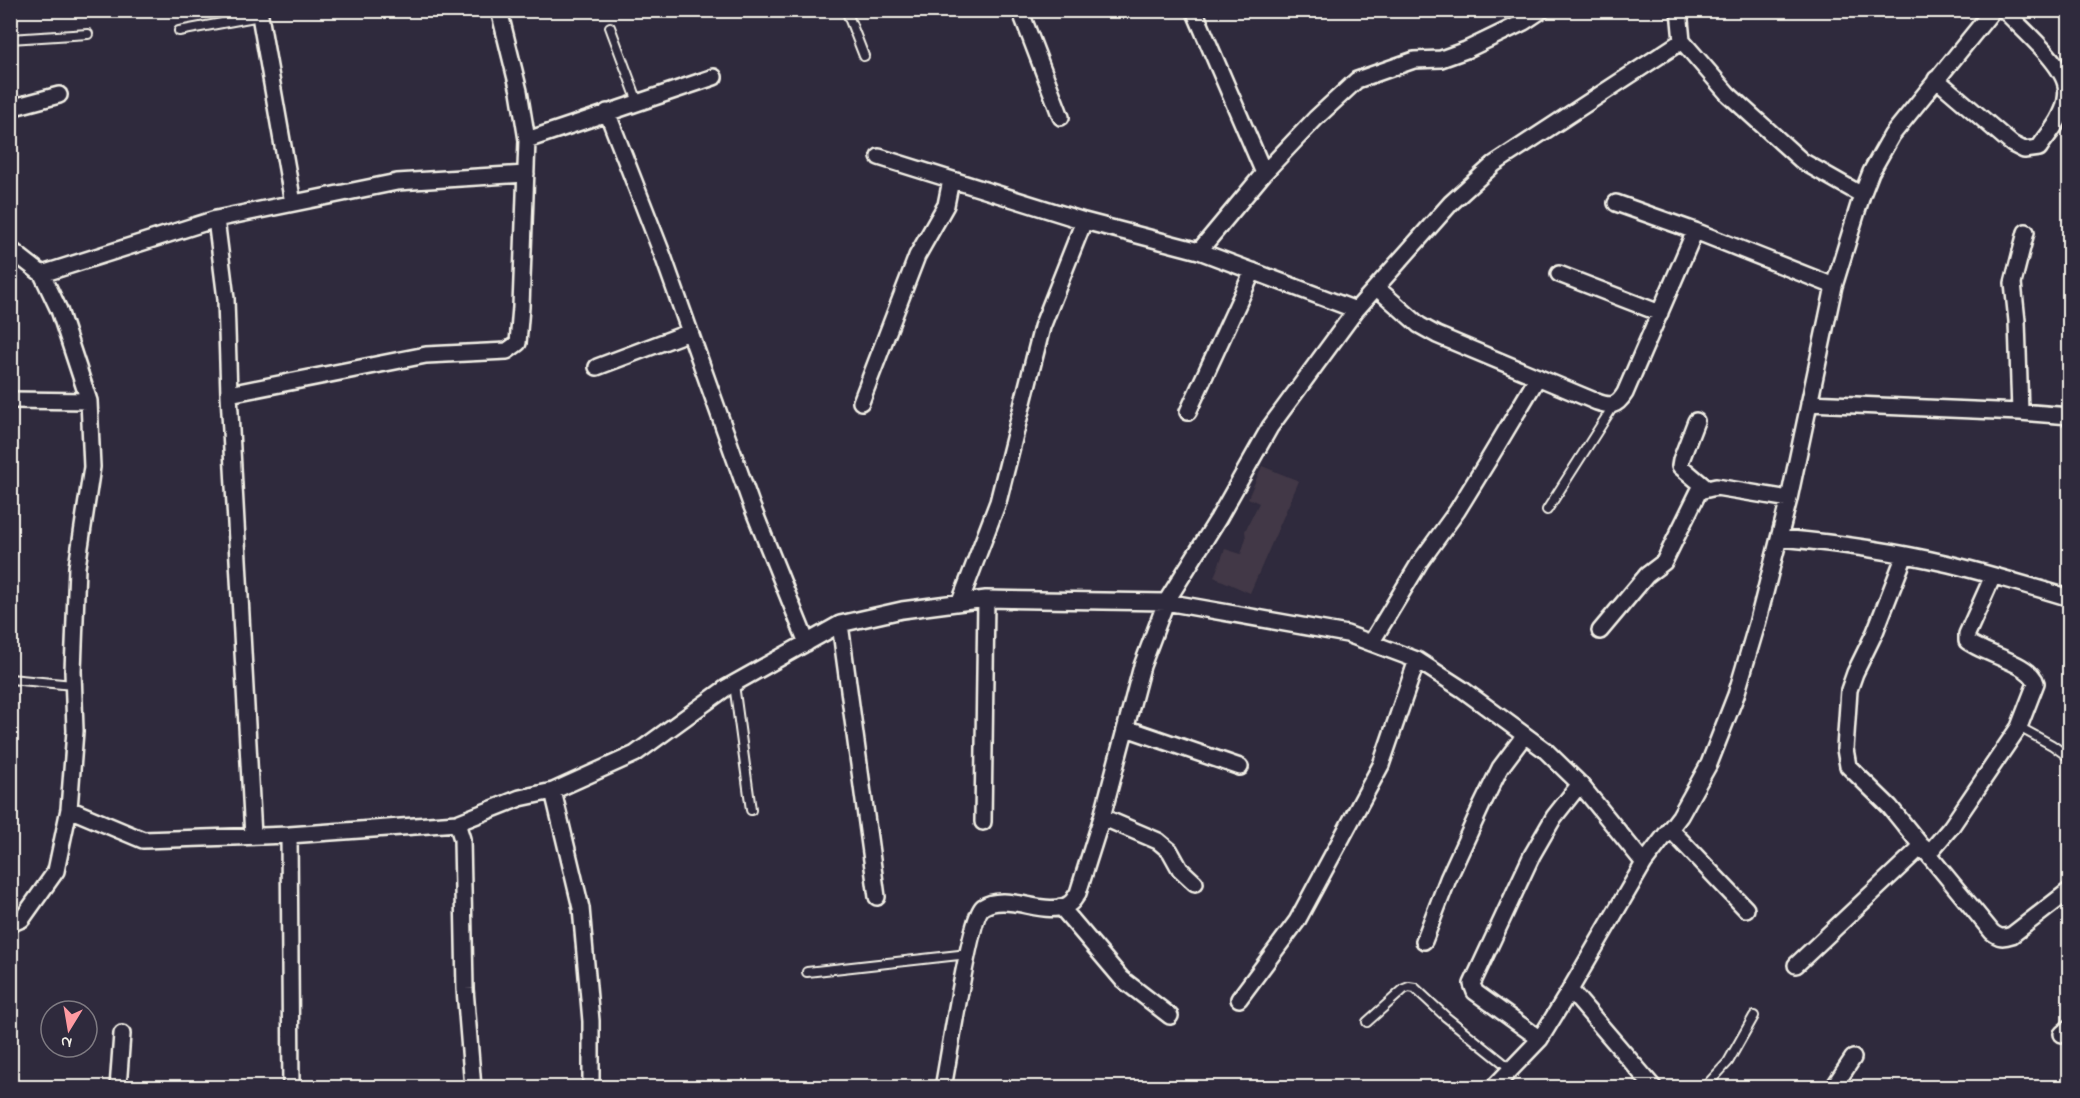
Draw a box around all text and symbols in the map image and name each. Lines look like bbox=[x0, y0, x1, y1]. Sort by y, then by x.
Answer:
north arrow bbox=[39, 999, 99, 1059]
text: N bbox=[59, 1029, 74, 1055]

